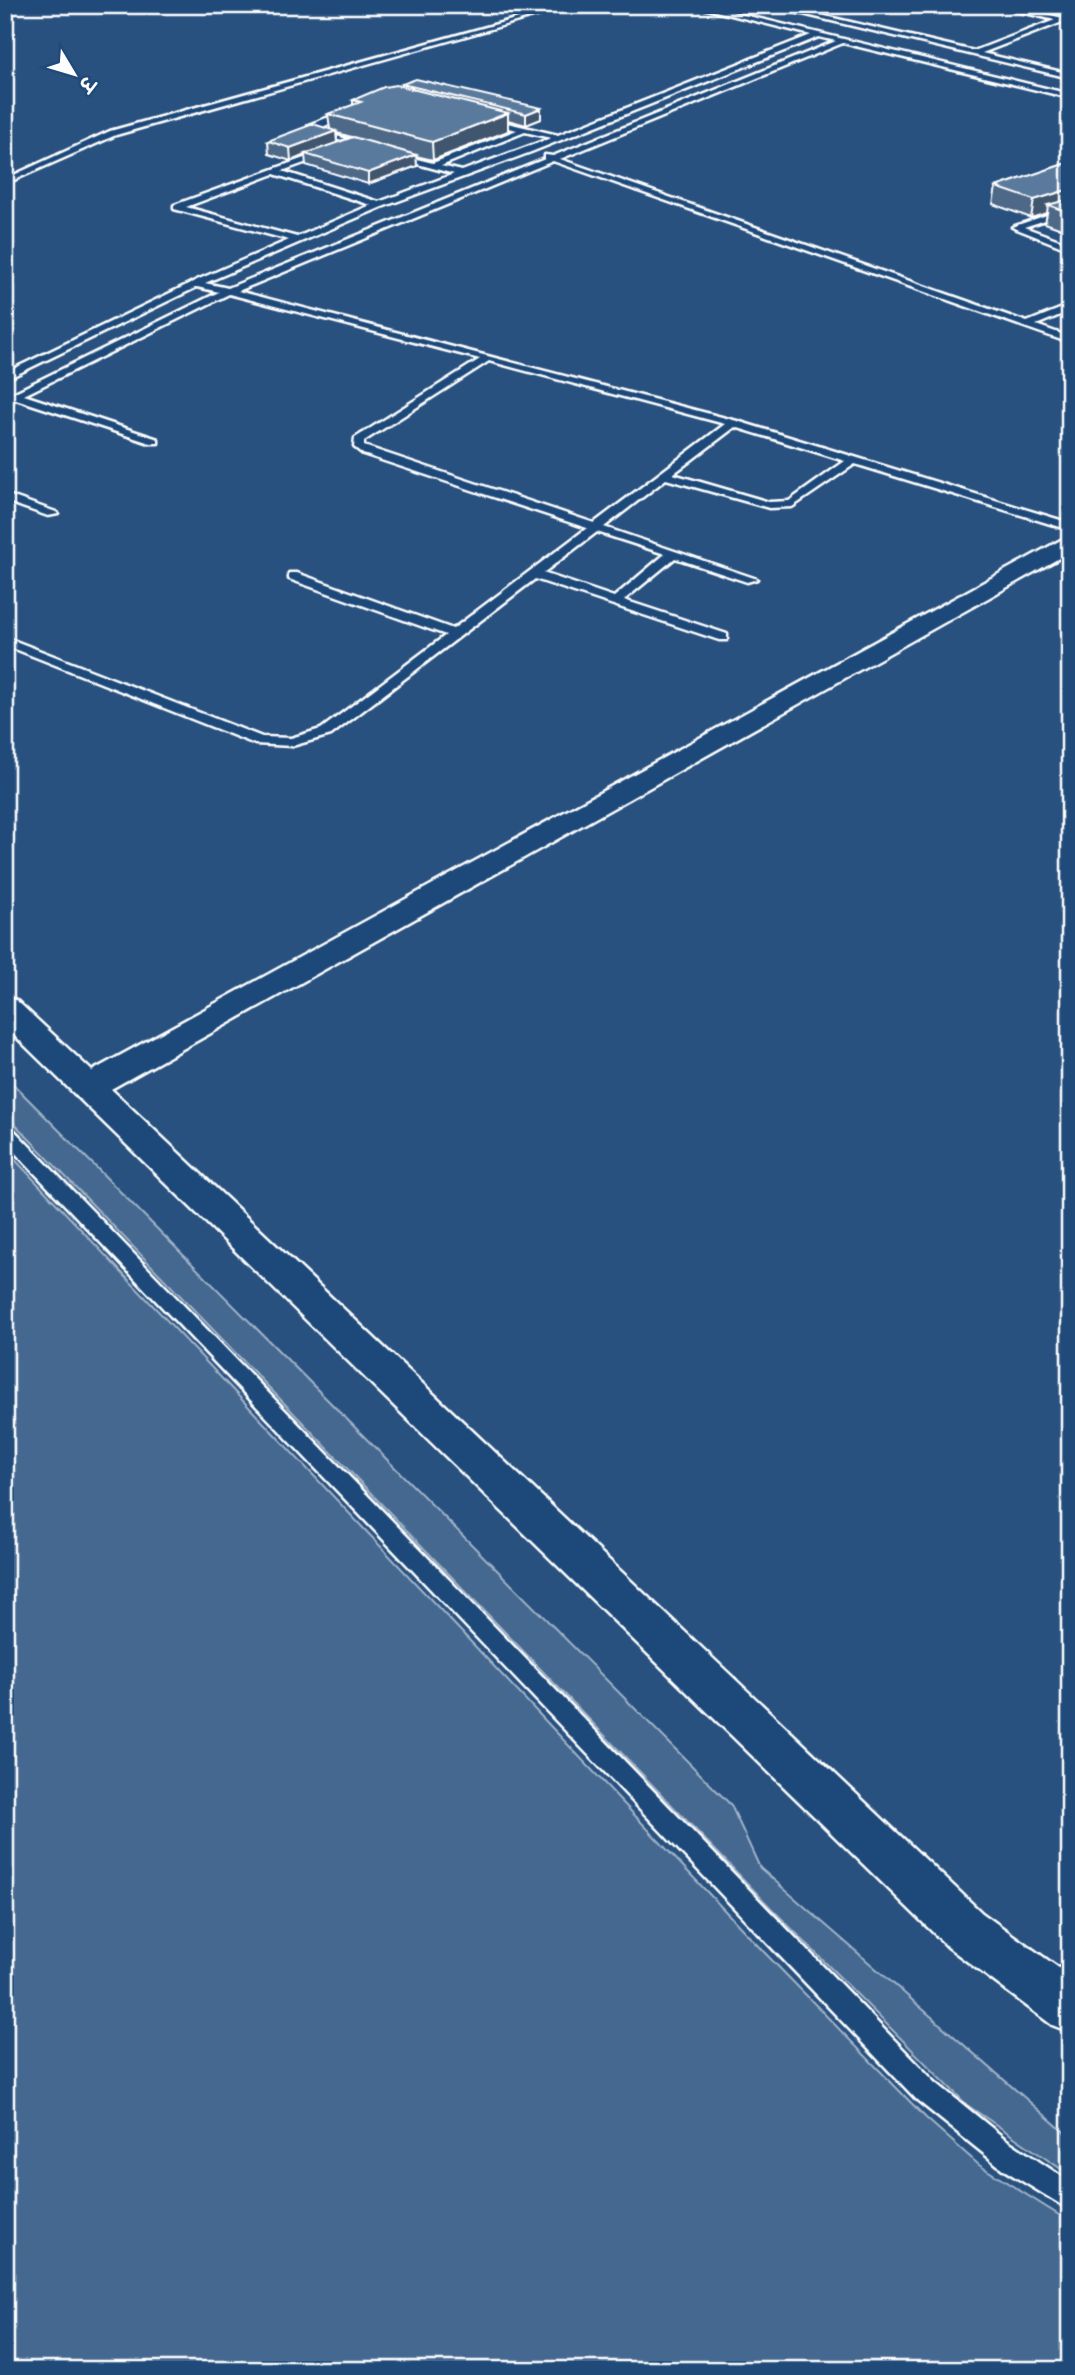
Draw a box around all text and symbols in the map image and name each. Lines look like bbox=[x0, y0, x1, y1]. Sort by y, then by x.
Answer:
north arrow bbox=[38, 38, 108, 108]
text: उ bbox=[72, 70, 100, 97]

